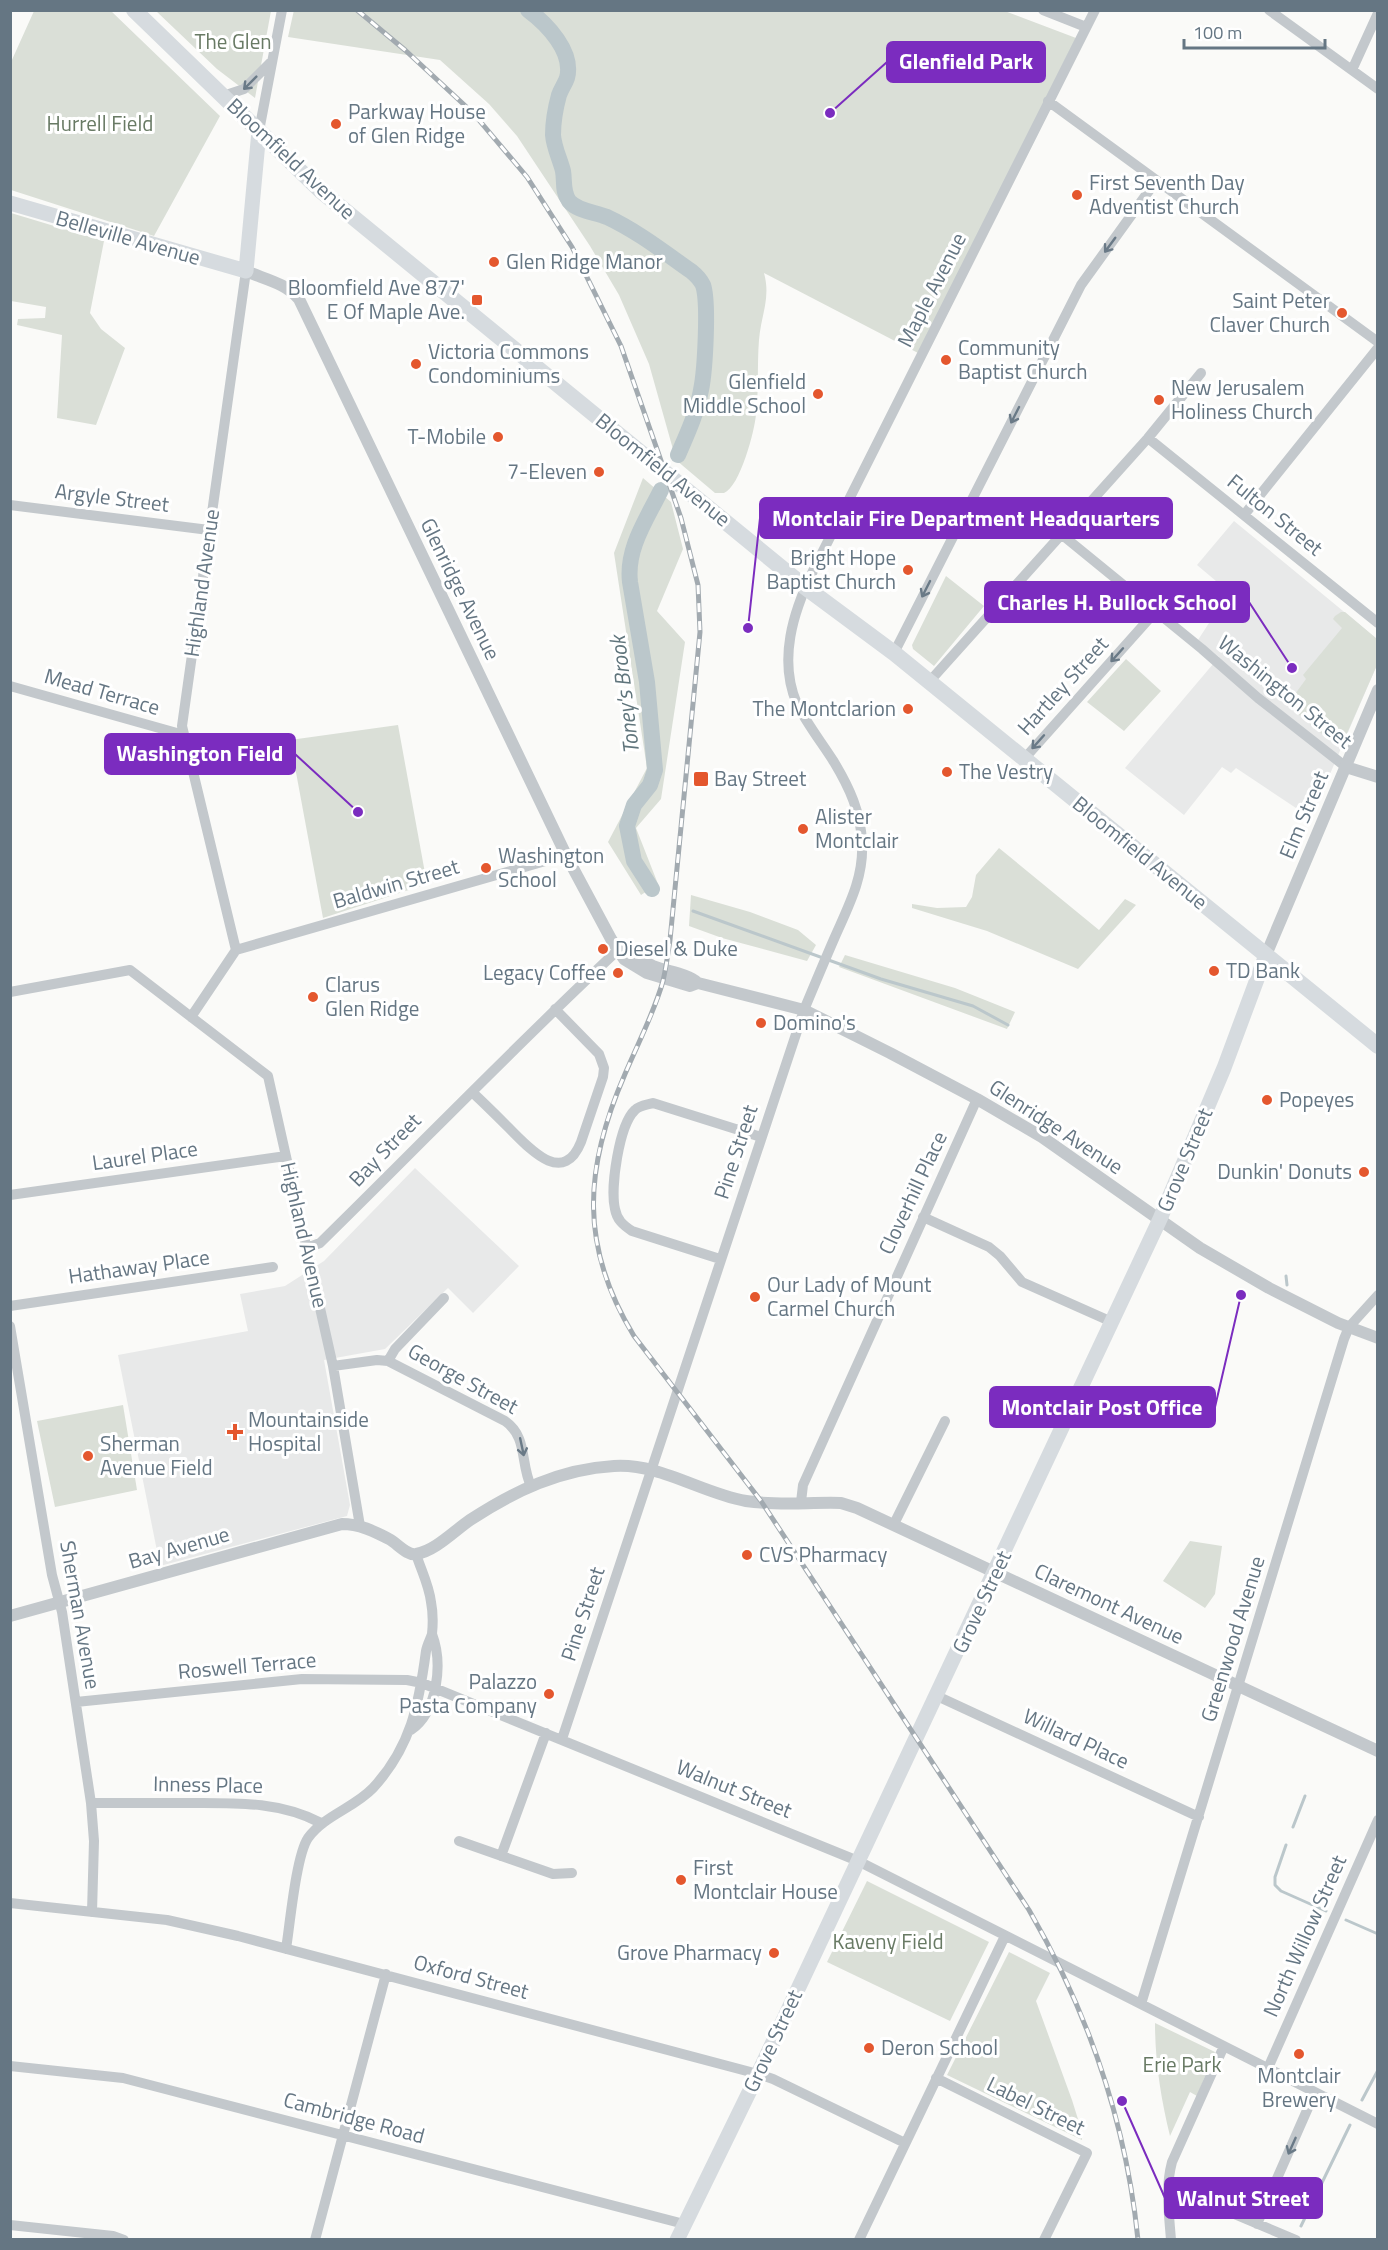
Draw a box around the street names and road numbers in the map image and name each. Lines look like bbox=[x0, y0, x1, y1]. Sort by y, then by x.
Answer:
street label: Bloomfield Avenue bbox=[220, 90, 363, 227]
street label: Belleville Avenue bbox=[52, 201, 204, 273]
street label: Maple Avenue bbox=[888, 227, 974, 352]
street label: Bloomfield Avenue bbox=[589, 405, 738, 534]
street label: Fulton Street bbox=[1221, 466, 1331, 563]
street label: Argyle Street bbox=[53, 474, 172, 520]
street label: Highland Avenue bbox=[175, 507, 227, 659]
street label: Glenridge Avenue bbox=[413, 512, 509, 665]
street label: Washington Street bbox=[1211, 627, 1360, 756]
street label: Hartley Street bbox=[1009, 628, 1116, 742]
street label: Mead Terrace bbox=[41, 659, 164, 723]
street label: Elm Street bbox=[1270, 765, 1336, 864]
street label: Bloomfield Avenue bbox=[1066, 788, 1215, 917]
street label: Baldwin Street bbox=[329, 850, 463, 916]
street label: Glenridge Avenue bbox=[983, 1071, 1130, 1182]
street label: Pine Street bbox=[705, 1100, 766, 1203]
street label: Grove Street bbox=[1148, 1102, 1221, 1217]
street label: Bay Street bbox=[341, 1105, 428, 1194]
street label: Cloverhill Place bbox=[870, 1126, 955, 1259]
street label: Laurel Place bbox=[90, 1132, 200, 1178]
street label: Highland Avenue bbox=[273, 1159, 337, 1311]
street label: Hathaway Place bbox=[66, 1240, 212, 1292]
street label: George Street bbox=[402, 1335, 525, 1422]
street label: Bay Avenue bbox=[124, 1517, 233, 1577]
street label: Sherman Avenue bbox=[52, 1538, 110, 1692]
street label: Grove Street bbox=[943, 1544, 1019, 1658]
street label: Greenwood Avenue bbox=[1192, 1552, 1272, 1726]
street label: Claremont Avenue bbox=[1029, 1554, 1190, 1652]
street label: Pine Street bbox=[552, 1562, 613, 1665]
street label: Roswell Terrace bbox=[176, 1643, 317, 1687]
street label: Willard Place bbox=[1018, 1700, 1135, 1777]
street label: Walnut Street bbox=[672, 1750, 798, 1826]
street label: Inness Place bbox=[153, 1767, 263, 1801]
street label: North Willow Street bbox=[1254, 1849, 1354, 2022]
street label: Oxford Street bbox=[410, 1945, 533, 2007]
street label: Grove Street bbox=[734, 1983, 810, 2097]
street label: Label Street bbox=[982, 2068, 1092, 2143]
street label: Cambridge Road bbox=[280, 2083, 428, 2151]

